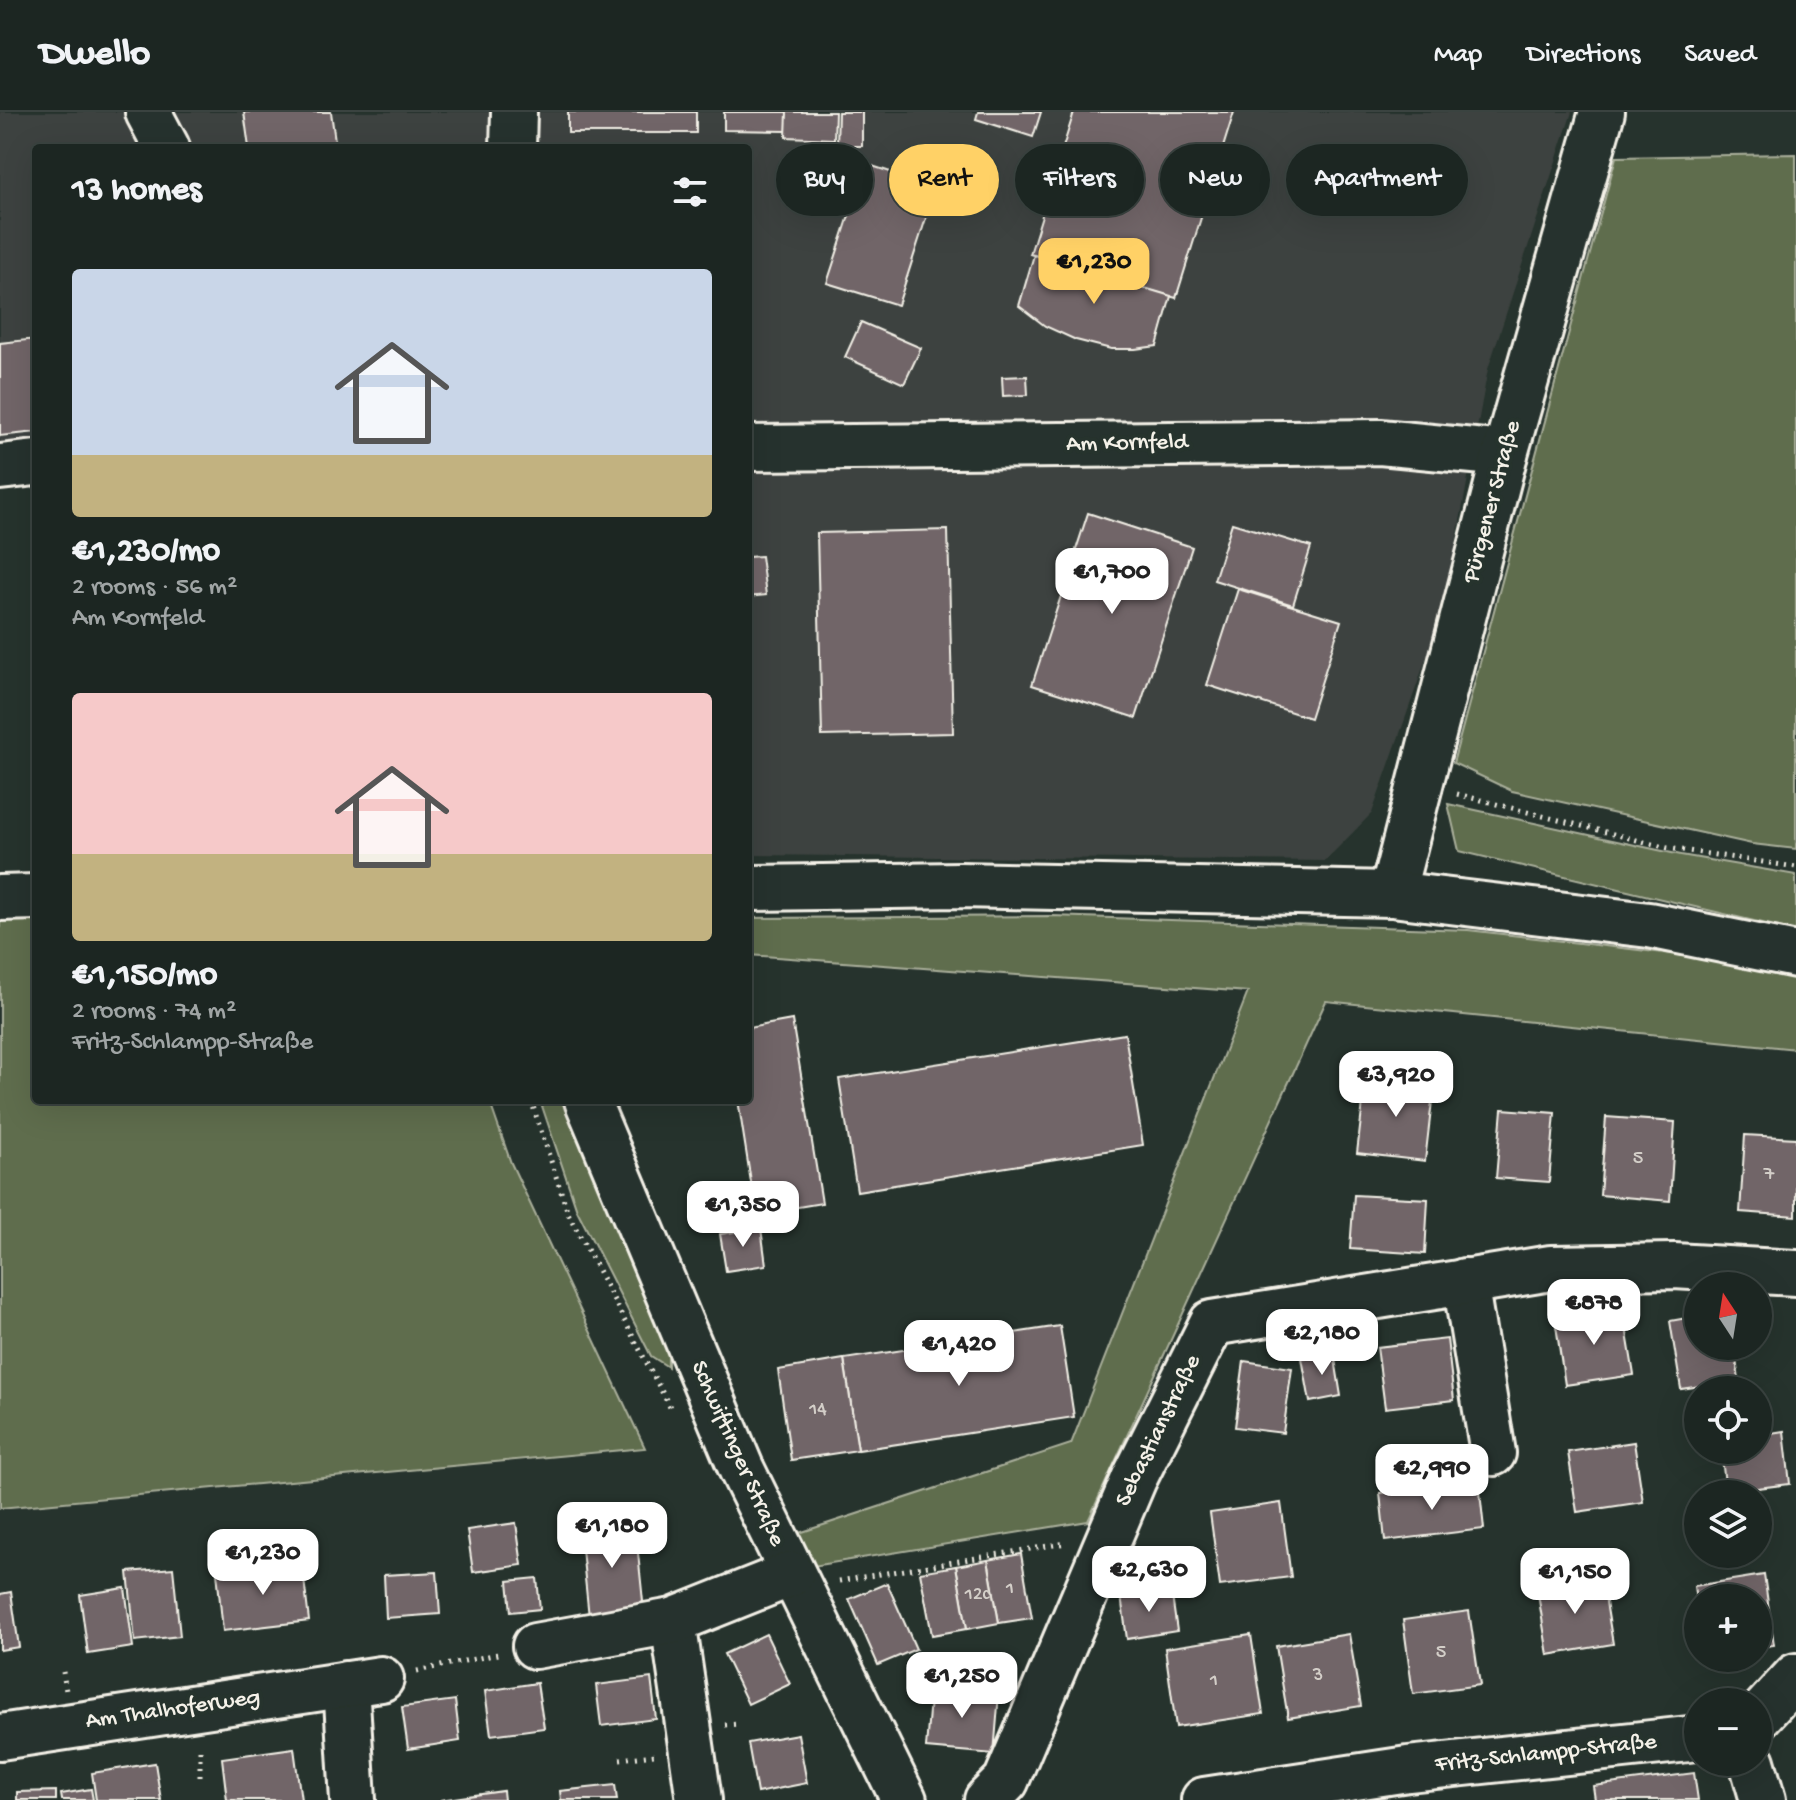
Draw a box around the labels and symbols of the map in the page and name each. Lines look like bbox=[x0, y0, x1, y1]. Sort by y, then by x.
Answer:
pin: €1,230 bbox=[1029, 238, 1159, 306]
street label: Pürgener Straße bbox=[1457, 417, 1529, 587]
street label: Am Kornfeld bbox=[1066, 428, 1190, 460]
pin: €1,700 bbox=[1047, 548, 1177, 616]
pin: €3,920 bbox=[1331, 1051, 1461, 1119]
house number: 5 bbox=[1633, 1148, 1643, 1171]
house number: 7 bbox=[1763, 1164, 1775, 1187]
pin: €1,350 bbox=[678, 1181, 808, 1249]
north arrow bbox=[1684, 1272, 1772, 1360]
pin: €878 bbox=[1547, 1279, 1641, 1347]
pin: €2,180 bbox=[1257, 1309, 1387, 1377]
pin: €1,420 bbox=[894, 1320, 1024, 1388]
street label: Sebastianstraße bbox=[1110, 1350, 1209, 1512]
street label: Schwiftinger Straße bbox=[683, 1357, 791, 1552]
house number: 14 bbox=[808, 1399, 827, 1422]
pin: €2,990 bbox=[1367, 1444, 1497, 1512]
pin: €1,180 bbox=[547, 1502, 677, 1570]
pin: €1,230 bbox=[198, 1529, 328, 1597]
pin: €2,630 bbox=[1084, 1546, 1214, 1614]
pin: €1,150 bbox=[1510, 1548, 1640, 1616]
house number: 1 bbox=[1005, 1578, 1014, 1601]
house number: 12c bbox=[964, 1584, 991, 1607]
house number: 5 bbox=[1436, 1642, 1446, 1665]
pin: €1,250 bbox=[897, 1652, 1027, 1720]
house number: 3 bbox=[1312, 1665, 1323, 1688]
house number: 1 bbox=[1209, 1670, 1218, 1693]
street label: Am Thalhoferweg bbox=[84, 1683, 262, 1737]
street label: Fritz-Schlampp-Straße bbox=[1433, 1728, 1659, 1780]

